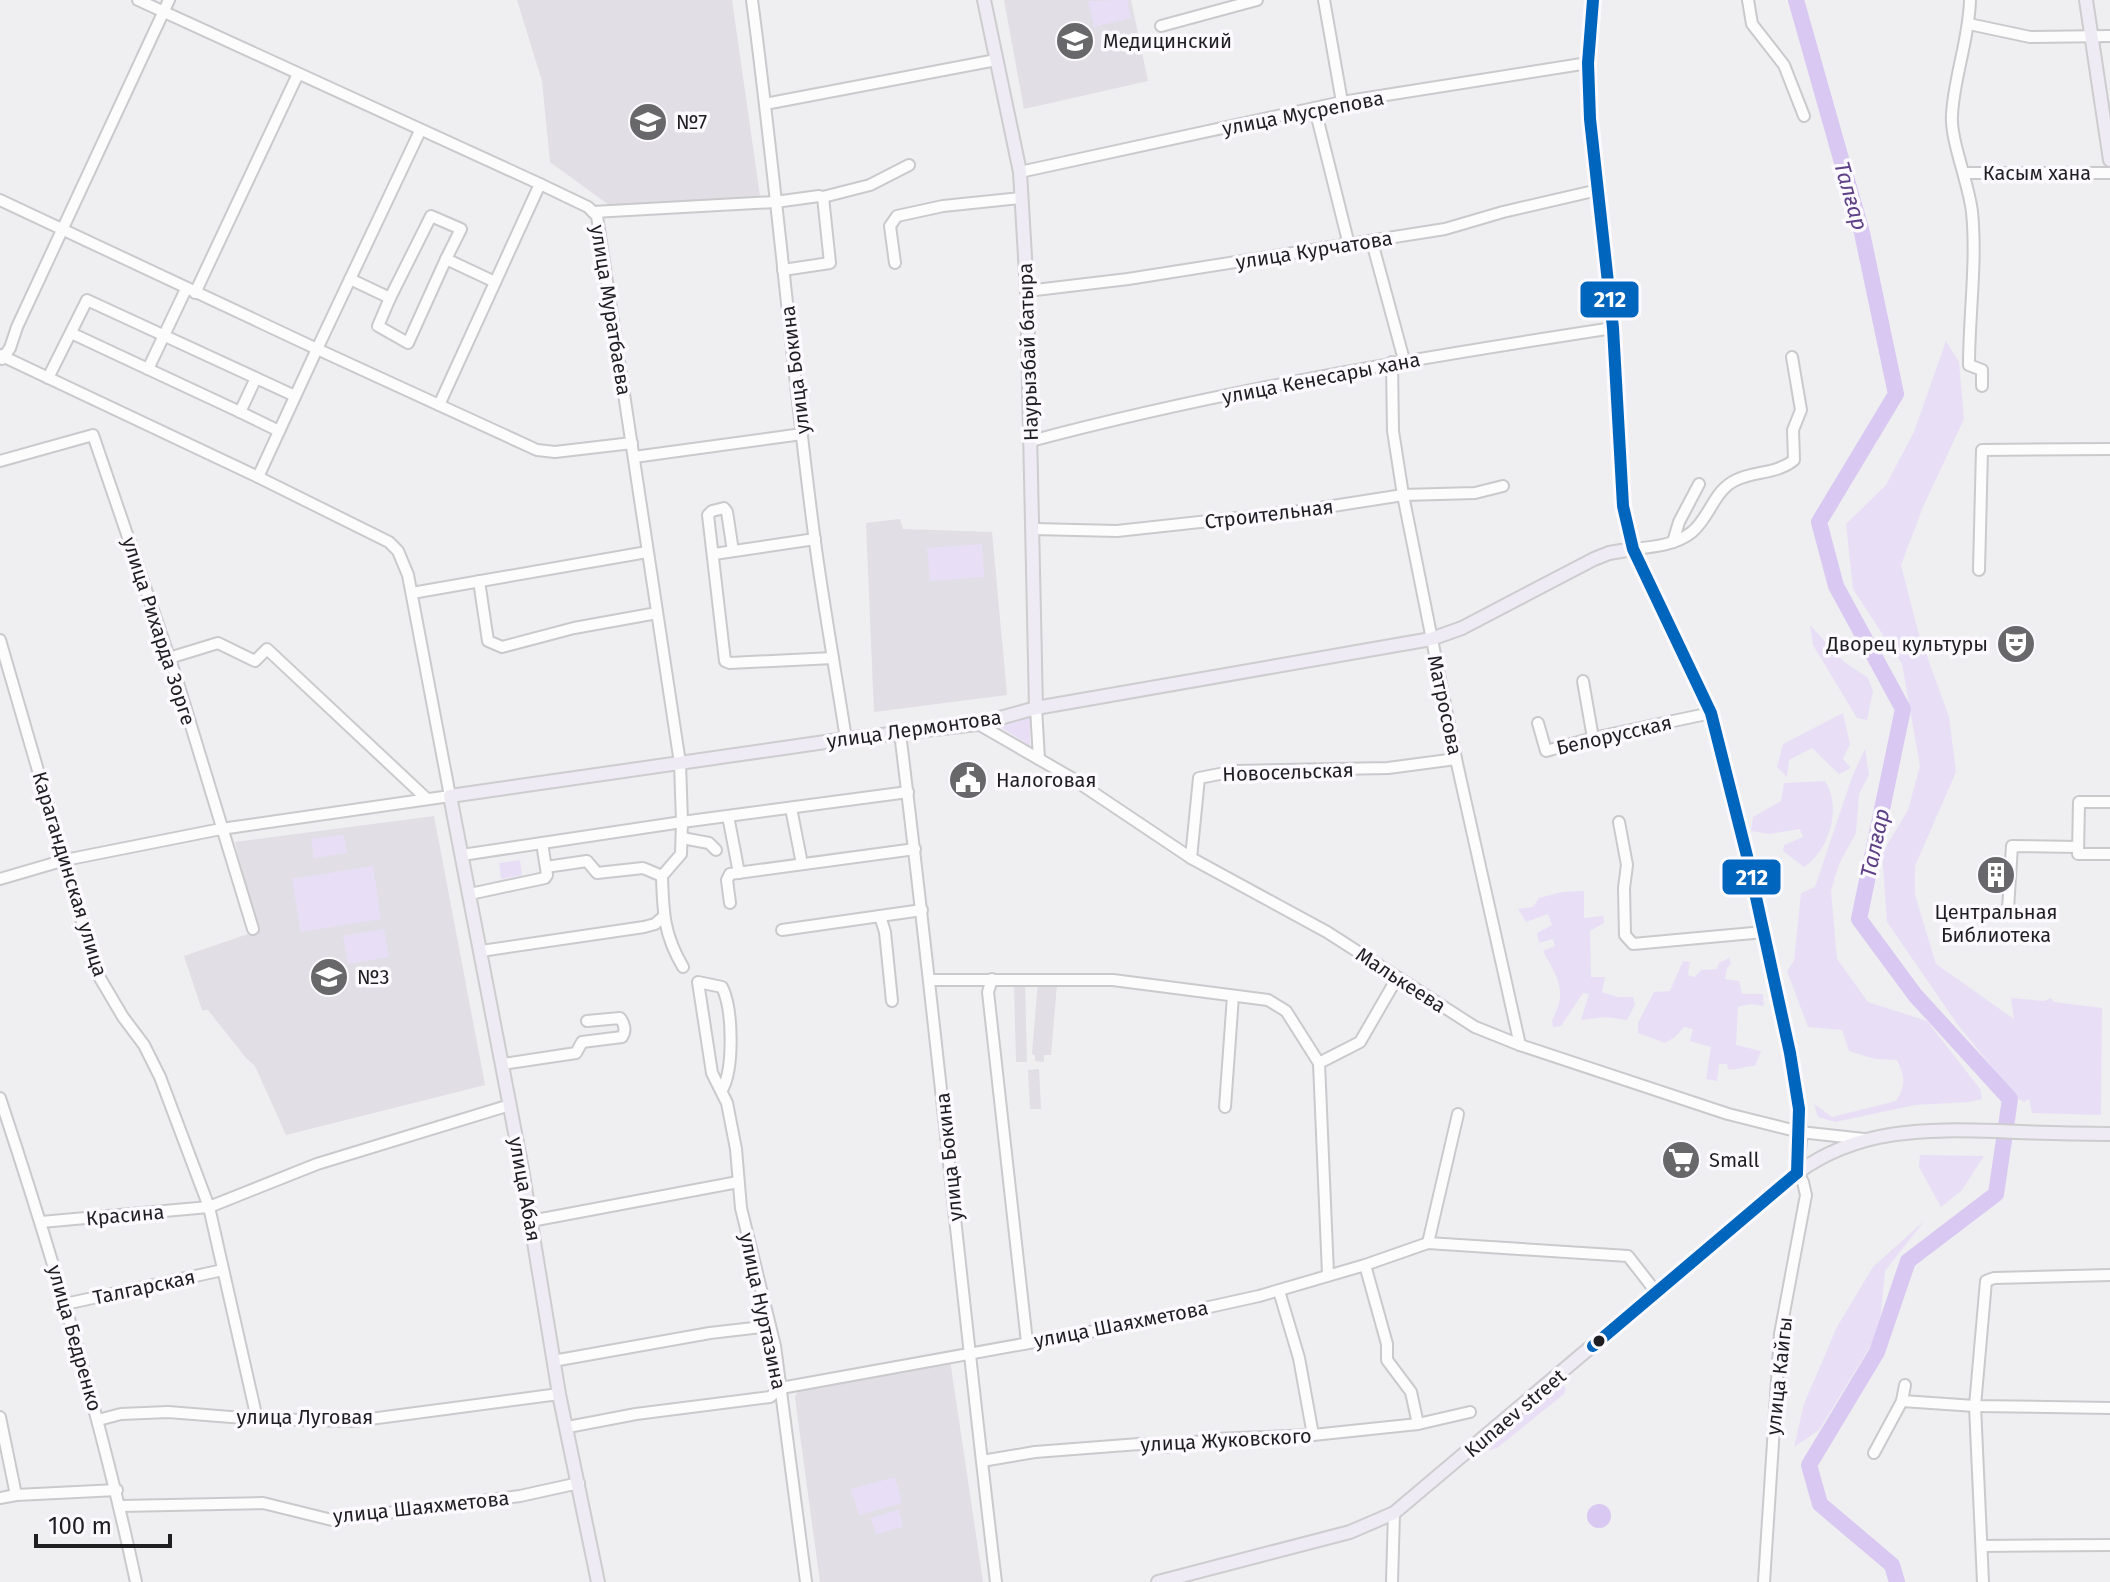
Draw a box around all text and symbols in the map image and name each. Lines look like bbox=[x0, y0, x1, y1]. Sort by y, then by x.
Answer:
school or university icon: Медицинский bbox=[1054, 20, 1096, 62]
place label: Медицинский bbox=[1103, 29, 1232, 53]
street label: улица Мусрепова bbox=[1220, 86, 1386, 140]
school or university icon: №7 bbox=[627, 101, 669, 143]
place label: №7 bbox=[676, 110, 707, 134]
water label: Талғар bbox=[1828, 158, 1874, 234]
street label: Касым хана bbox=[1983, 161, 2091, 185]
street label: улица Муратбаева bbox=[586, 223, 636, 397]
street label: улица Курчатова bbox=[1234, 226, 1394, 274]
street label: Наурызбай батыра bbox=[1013, 263, 1043, 441]
line badge: 212 bbox=[1579, 280, 1640, 319]
text: 212 bbox=[1594, 286, 1626, 313]
street label: улица Бокина bbox=[775, 304, 815, 436]
street label: улица Кенесары хана bbox=[1220, 347, 1422, 409]
street label: Строительная bbox=[1203, 494, 1335, 534]
street label: улица Рихарда Зорге bbox=[117, 534, 201, 728]
theatre icon: Дворец культуры bbox=[1995, 623, 2037, 665]
place label: Дворец культуры bbox=[1826, 632, 1988, 656]
street label: Матросова bbox=[1423, 653, 1467, 757]
street label: улица Лермонтова bbox=[825, 705, 1003, 753]
street label: Белорусская bbox=[1554, 710, 1674, 760]
street label: Новосельская bbox=[1222, 758, 1354, 786]
public building icon: Налоговая bbox=[947, 759, 989, 801]
place label: Налоговая bbox=[996, 768, 1096, 792]
street label: Карагандинская улица bbox=[27, 769, 113, 979]
water label: Талғар bbox=[1854, 806, 1896, 880]
building icon: Центральная Библиотека bbox=[1975, 854, 2017, 896]
line badge: 212 bbox=[1721, 858, 1782, 896]
text: 212 bbox=[1736, 864, 1768, 891]
place label: Центральная Библиотека bbox=[1934, 900, 2058, 947]
street label: Малькеева bbox=[1352, 942, 1450, 1018]
school or university icon: №3 bbox=[308, 956, 350, 998]
place label: №3 bbox=[357, 965, 389, 989]
street label: улица Бокина bbox=[930, 1091, 968, 1223]
street label: улица Абая bbox=[504, 1135, 546, 1243]
supermarket icon: Small bbox=[1660, 1139, 1702, 1181]
place label: Small bbox=[1709, 1148, 1760, 1172]
street label: Красина bbox=[85, 1200, 165, 1230]
street label: улица Нуртазина bbox=[735, 1230, 791, 1392]
street label: улица Бедренко bbox=[43, 1262, 107, 1414]
street label: Талгарская bbox=[91, 1264, 197, 1310]
street label: улица Шаяхметова bbox=[1032, 1295, 1210, 1353]
street label: улица Кайгы bbox=[1761, 1316, 1797, 1436]
unlabelled marker bbox=[1591, 1333, 1607, 1349]
street label: Kunaev street bbox=[1460, 1363, 1571, 1462]
street label: улица Луговая bbox=[237, 1405, 373, 1429]
street label: улица Жуковского bbox=[1140, 1424, 1312, 1456]
street label: улица Шаяхметова bbox=[332, 1486, 510, 1528]
scale bar bbox=[36, 1498, 170, 1548]
text: 100 m bbox=[48, 1512, 112, 1540]

